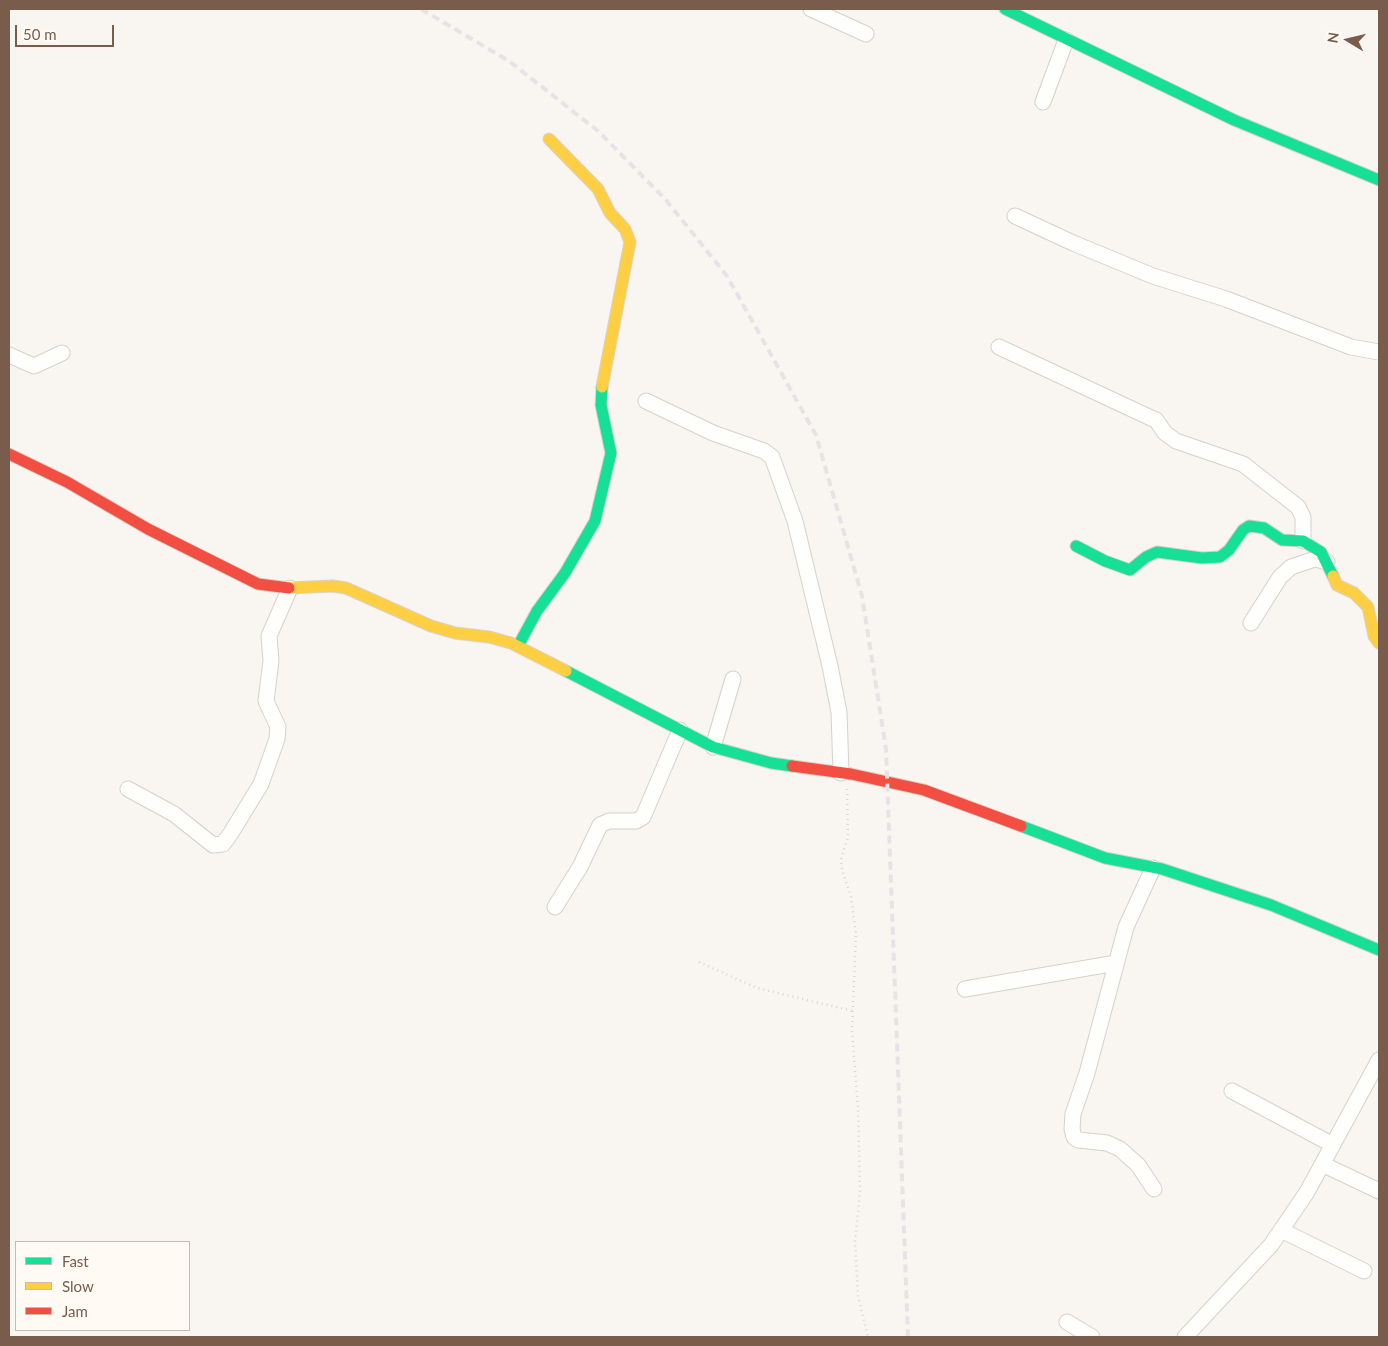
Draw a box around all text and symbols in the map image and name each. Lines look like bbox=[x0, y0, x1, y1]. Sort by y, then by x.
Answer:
scale bar bbox=[18, 15, 116, 47]
north arrow bbox=[1323, 15, 1373, 65]
text: 50 m bbox=[23, 25, 57, 43]
text: N bbox=[1323, 31, 1342, 44]
legend bbox=[15, 1241, 190, 1331]
text: Fast bbox=[62, 1252, 89, 1270]
text: Slow bbox=[62, 1277, 94, 1295]
text: Jam bbox=[62, 1302, 88, 1320]

